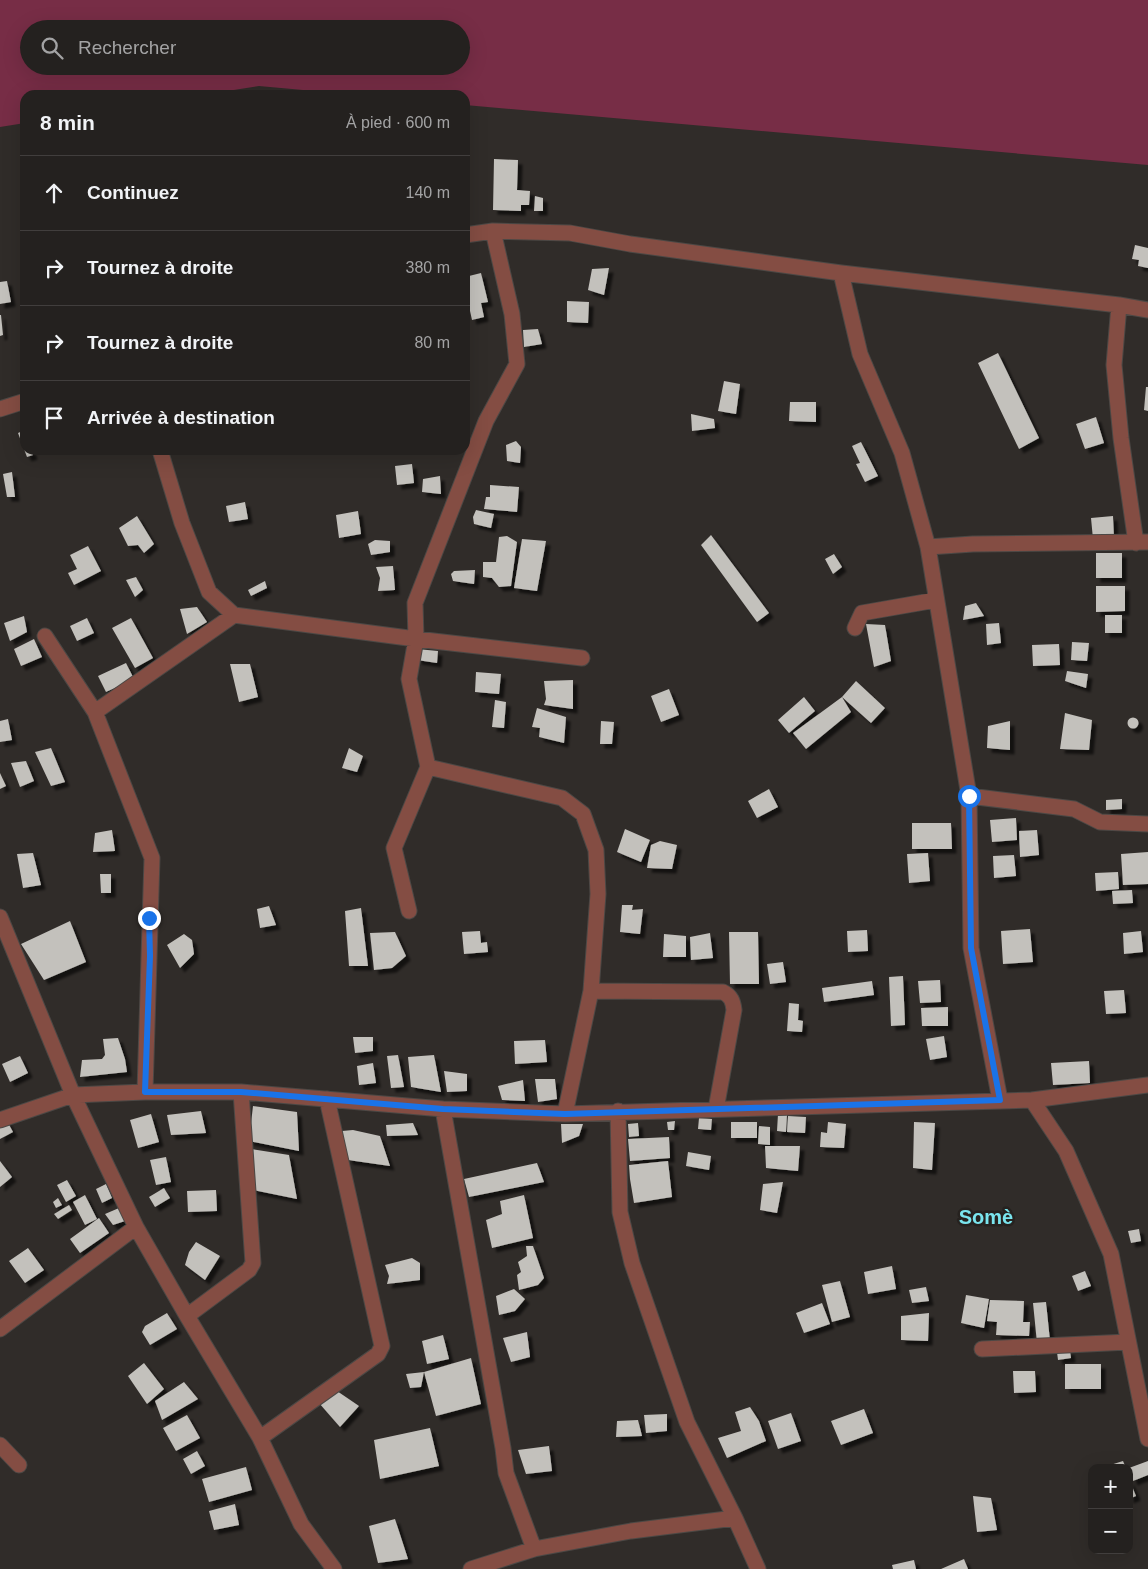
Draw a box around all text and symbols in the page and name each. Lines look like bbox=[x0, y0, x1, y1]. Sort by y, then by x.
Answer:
search box bbox=[20, 20, 470, 75]
icon: search bbox=[38, 34, 66, 62]
text: Rechercher bbox=[78, 37, 176, 58]
text: 8 min bbox=[40, 111, 95, 134]
text: À pied · 600 m bbox=[346, 114, 450, 131]
icon: ahead bbox=[40, 179, 68, 207]
text: Continuez bbox=[87, 182, 179, 203]
text: 140 m bbox=[406, 184, 450, 201]
icon: right bbox=[40, 254, 68, 282]
text: Tournez à droite bbox=[87, 257, 233, 278]
text: 380 m bbox=[406, 259, 450, 276]
icon: right bbox=[40, 329, 68, 357]
text: Tournez à droite bbox=[87, 332, 233, 353]
text: 80 m bbox=[414, 334, 450, 351]
icon: arrive bbox=[40, 404, 68, 432]
text: Arrivée à destination bbox=[87, 407, 275, 428]
route start bbox=[958, 785, 981, 808]
route end bbox=[138, 907, 161, 930]
district label: Somè bbox=[959, 1206, 1013, 1228]
map controls bbox=[1088, 1464, 1133, 1554]
button: + bbox=[1088, 1464, 1133, 1509]
button: − bbox=[1088, 1509, 1133, 1554]

